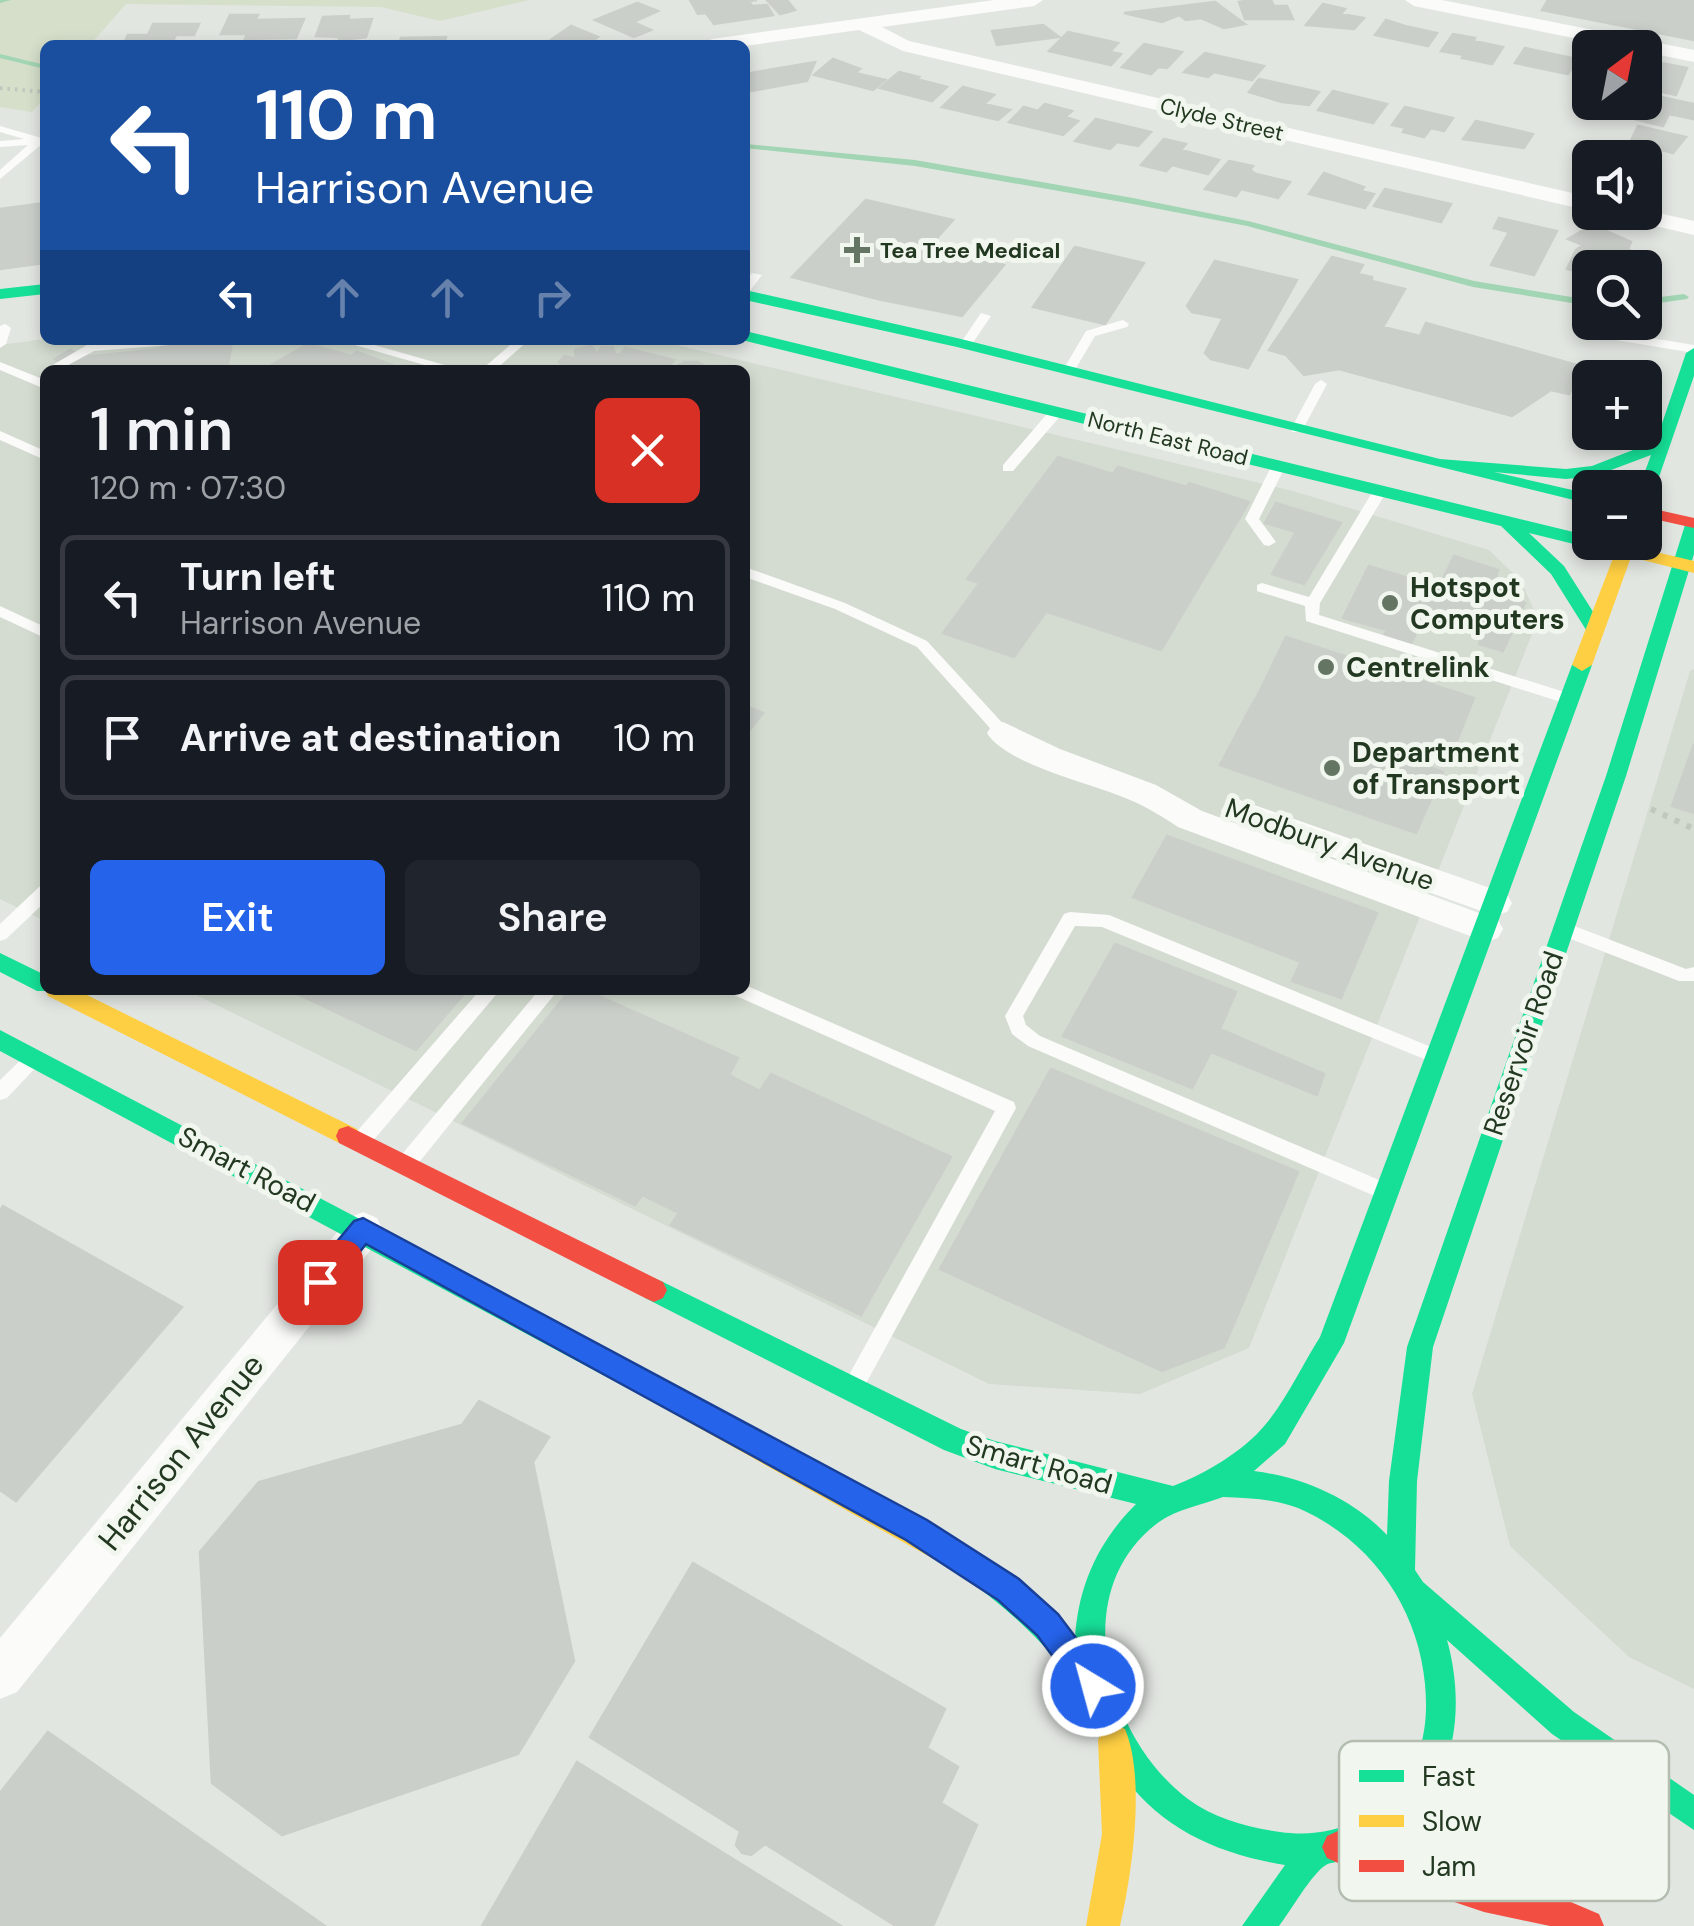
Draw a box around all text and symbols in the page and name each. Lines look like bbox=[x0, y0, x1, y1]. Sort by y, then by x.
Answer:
north arrow bbox=[1572, 30, 1662, 120]
map controls bbox=[1572, 30, 1662, 560]
text: 110 m bbox=[255, 70, 438, 161]
icon: left bbox=[90, 80, 220, 210]
street label: Clyde Street bbox=[1157, 91, 1287, 148]
button: sound bbox=[1572, 140, 1662, 230]
text: Harrison Avenue bbox=[255, 158, 594, 217]
place label: Tea Tree Medical bbox=[880, 236, 1060, 265]
marker: Tea Tree Medical bbox=[844, 237, 870, 263]
button: search bbox=[1572, 250, 1662, 340]
icon: left bbox=[210, 270, 265, 325]
icon: ahead bbox=[315, 270, 370, 325]
icon: ahead bbox=[420, 270, 475, 325]
icon: right bbox=[525, 270, 580, 325]
button: + bbox=[1572, 360, 1662, 450]
text: 1 min bbox=[90, 390, 233, 469]
button: close bbox=[595, 398, 700, 503]
street label: North East Road bbox=[1085, 405, 1251, 472]
text: 120 m · 07:30 bbox=[90, 467, 286, 509]
button: − bbox=[1572, 470, 1662, 560]
text: Turn left bbox=[180, 552, 336, 602]
place label: Hotspot Computers bbox=[1410, 569, 1565, 638]
icon: left bbox=[95, 570, 150, 625]
text: 110 m bbox=[601, 573, 695, 623]
marker: Hotspot Computers bbox=[1379, 592, 1401, 614]
text: Harrison Avenue bbox=[180, 602, 421, 644]
place label: Centrelink bbox=[1346, 649, 1490, 686]
marker: Centrelink bbox=[1315, 656, 1337, 678]
icon: arrive bbox=[95, 710, 150, 765]
text: Arrive at destination bbox=[180, 713, 562, 763]
text: 10 m bbox=[613, 713, 695, 763]
place label: Department of Transport bbox=[1352, 734, 1520, 803]
marker: Department of Transport bbox=[1321, 757, 1343, 779]
street label: Modbury Avenue bbox=[1220, 789, 1439, 899]
button: Exit bbox=[90, 860, 385, 975]
button: Share bbox=[405, 860, 700, 975]
street label: Reservoir Road bbox=[1475, 946, 1572, 1140]
street label: Smart Road bbox=[172, 1118, 322, 1221]
pin bbox=[278, 1240, 363, 1325]
icon: arrive bbox=[293, 1255, 348, 1310]
street label: Harrison Avenue bbox=[89, 1345, 273, 1559]
street label: Smart Road bbox=[961, 1426, 1116, 1503]
position arrow bbox=[1041, 1634, 1145, 1738]
legend bbox=[1339, 1741, 1669, 1901]
text: Fast bbox=[1422, 1758, 1476, 1795]
text: Slow bbox=[1422, 1803, 1482, 1840]
text: Jam bbox=[1422, 1848, 1476, 1885]

